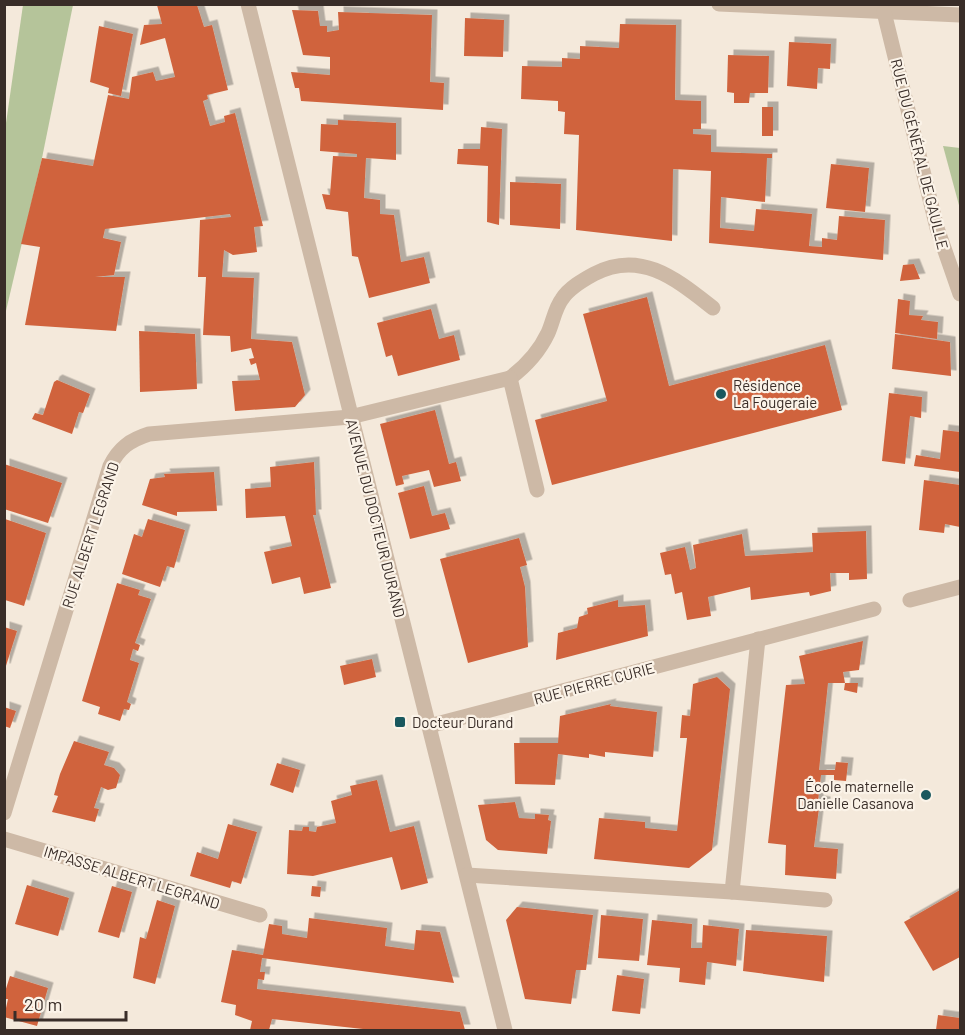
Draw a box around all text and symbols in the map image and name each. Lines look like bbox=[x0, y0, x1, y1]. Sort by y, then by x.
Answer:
street label: RUE DU GÉNÉRAL DE GAULLE bbox=[888, 57, 952, 251]
place label: Résidence La Fougeraie bbox=[733, 376, 817, 411]
marker: Résidence La Fougeraie bbox=[714, 387, 728, 401]
street label: AVENUE DU DOCTEUR DURAND bbox=[343, 417, 409, 619]
street label: RUE ALBERT LEGRAND bbox=[58, 460, 122, 610]
street label: RUE PIERRE CURIE bbox=[532, 658, 656, 708]
place label: Docteur Durand bbox=[412, 713, 513, 731]
marker: Docteur Durand bbox=[393, 715, 407, 729]
place label: École maternelle Danielle Casanova bbox=[797, 777, 914, 812]
marker: École maternelle Danielle Casanova bbox=[919, 788, 933, 802]
street label: IMPASSE ALBERT LEGRAND bbox=[42, 842, 222, 912]
scale bar bbox=[15, 984, 126, 1022]
text: 20 m bbox=[24, 993, 62, 1015]

